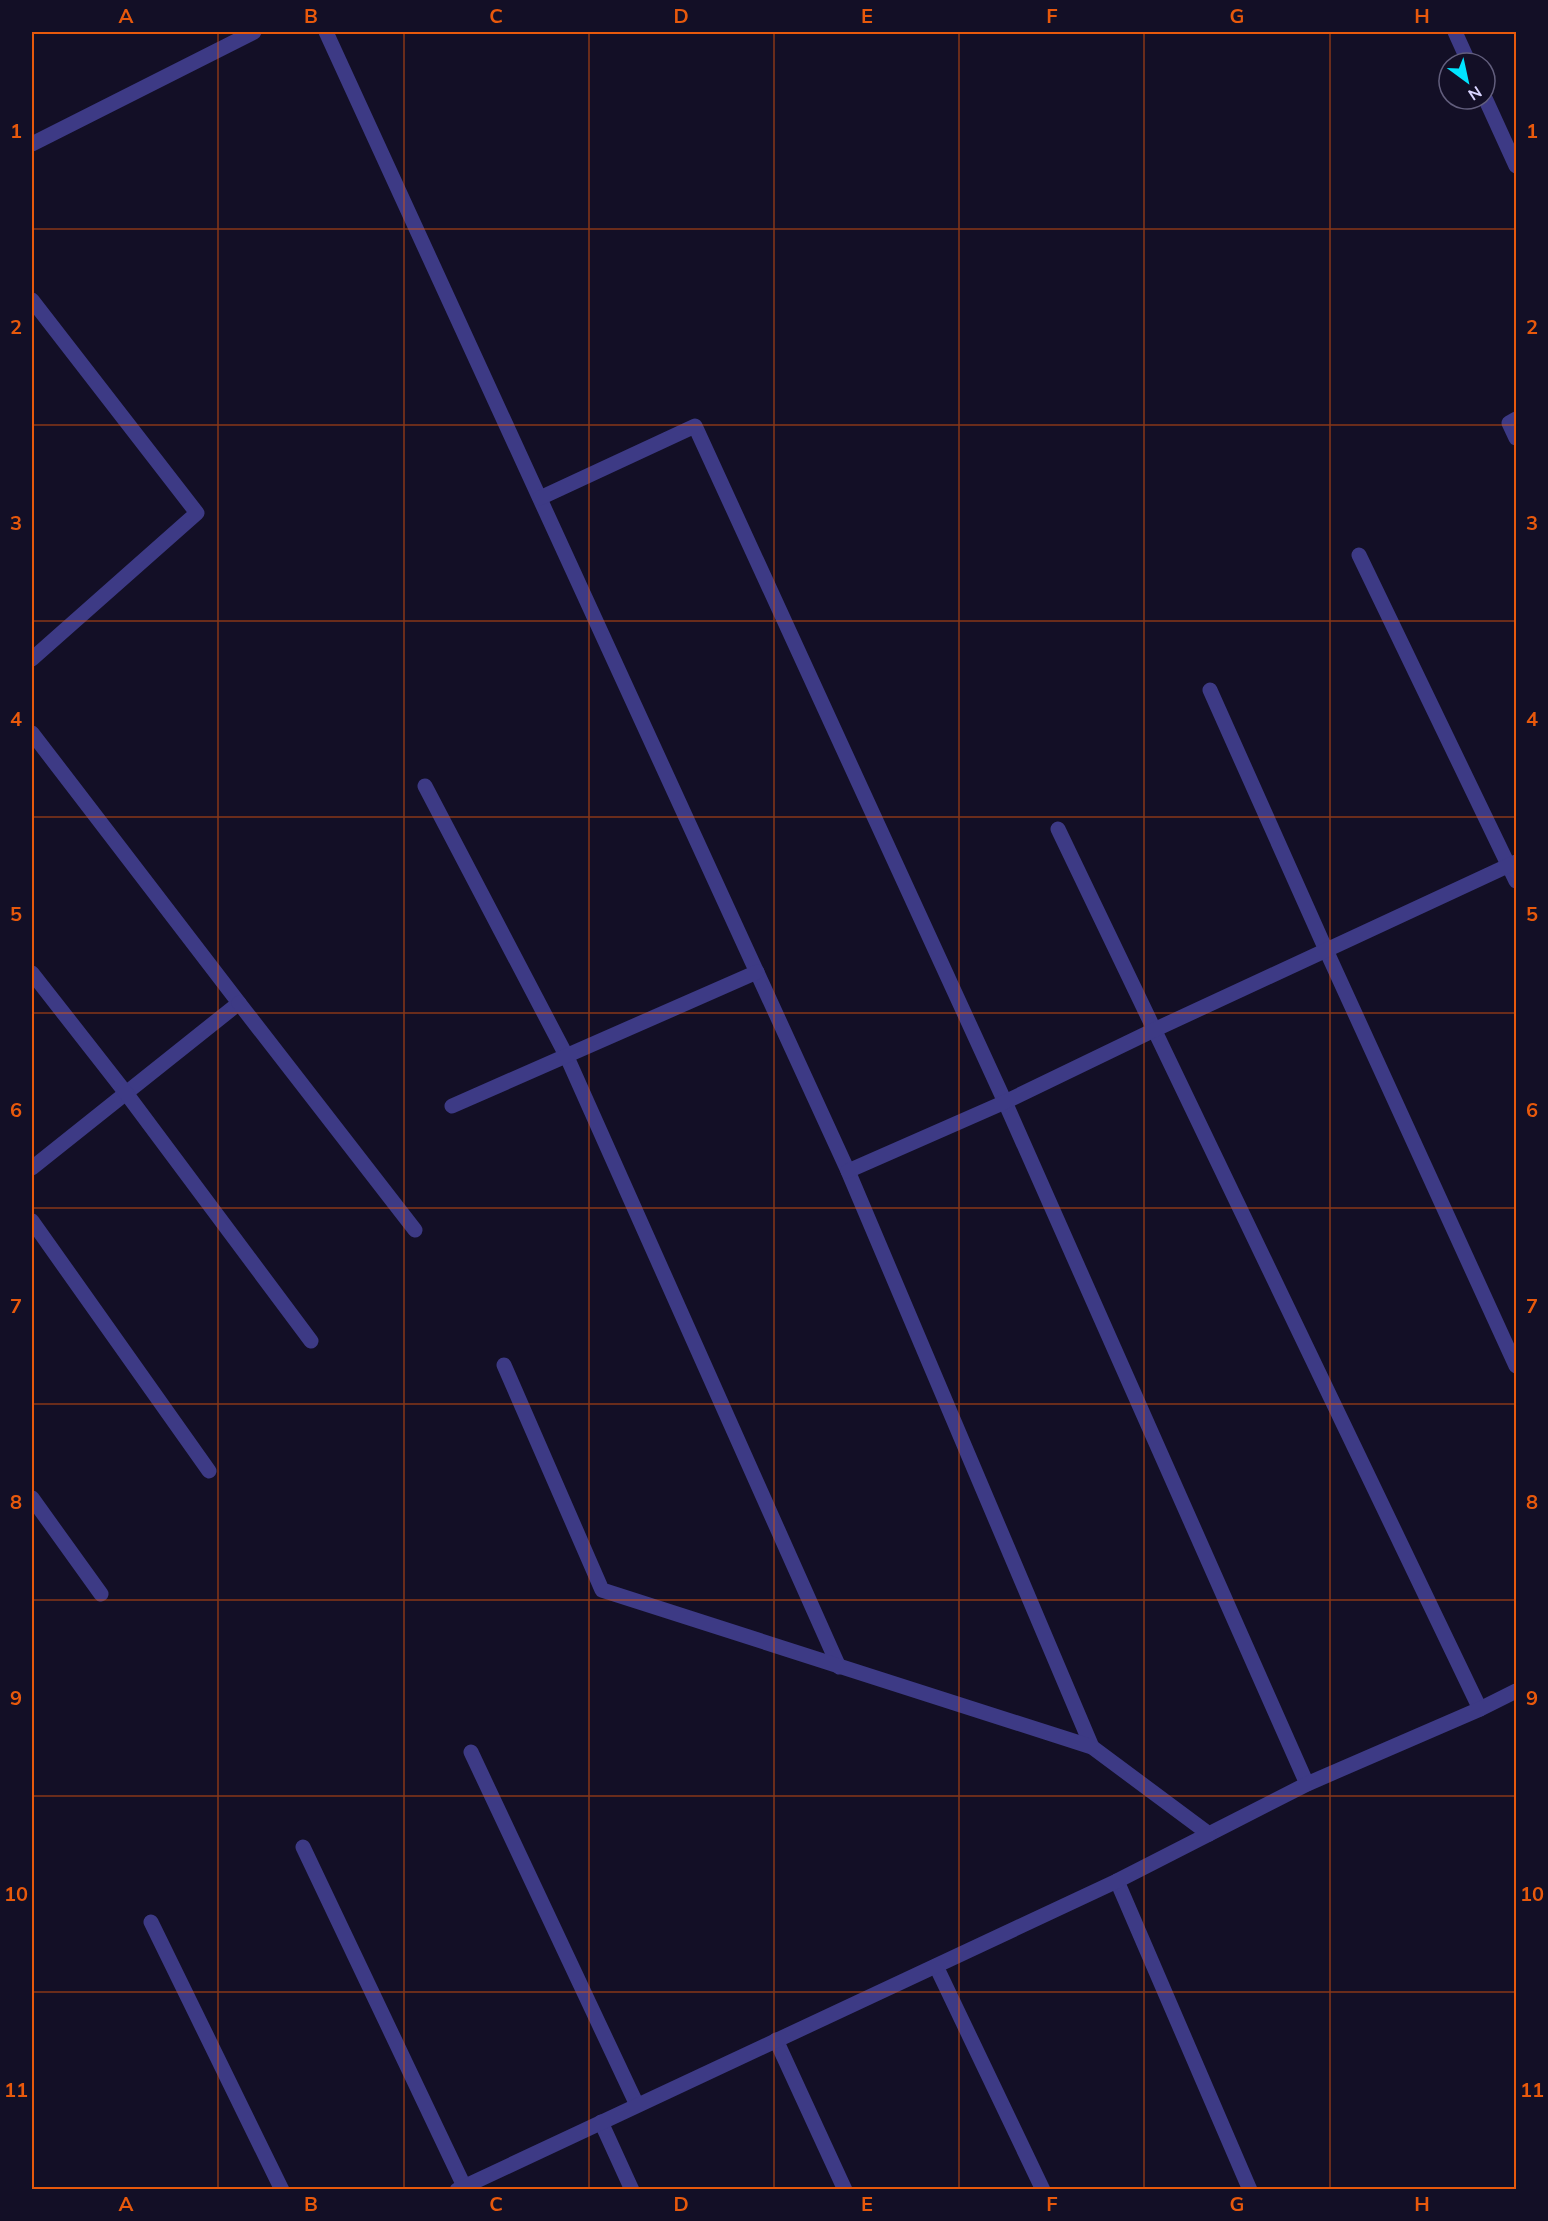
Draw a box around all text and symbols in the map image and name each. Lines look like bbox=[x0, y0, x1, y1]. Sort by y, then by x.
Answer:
text: A bbox=[119, 3, 134, 28]
text: B bbox=[304, 3, 318, 28]
text: C bbox=[489, 3, 503, 28]
text: D bbox=[673, 3, 689, 28]
text: E bbox=[861, 3, 873, 28]
text: F bbox=[1046, 3, 1058, 28]
text: G bbox=[1230, 3, 1244, 28]
text: H bbox=[1414, 3, 1430, 28]
north arrow bbox=[1437, 51, 1497, 111]
text: N bbox=[1465, 82, 1486, 105]
text: 1 bbox=[10, 118, 22, 143]
text: 1 bbox=[1526, 118, 1538, 143]
text: 2 bbox=[10, 314, 22, 339]
text: 2 bbox=[1526, 314, 1538, 339]
text: 3 bbox=[10, 510, 22, 535]
text: 3 bbox=[1526, 510, 1538, 535]
text: 4 bbox=[10, 706, 22, 731]
text: 4 bbox=[1526, 706, 1538, 731]
text: 5 bbox=[10, 901, 22, 926]
text: 5 bbox=[1526, 901, 1538, 926]
text: 6 bbox=[10, 1097, 22, 1122]
text: 6 bbox=[1526, 1097, 1538, 1122]
text: 7 bbox=[10, 1293, 22, 1318]
text: 7 bbox=[1526, 1293, 1538, 1318]
text: 8 bbox=[10, 1489, 22, 1514]
text: 8 bbox=[1526, 1489, 1538, 1514]
text: 9 bbox=[10, 1685, 22, 1710]
text: 9 bbox=[1526, 1685, 1538, 1710]
text: 10 bbox=[4, 1881, 28, 1906]
text: 10 bbox=[1520, 1881, 1544, 1906]
text: 11 bbox=[4, 2077, 28, 2102]
text: 11 bbox=[1520, 2077, 1544, 2102]
text: A bbox=[119, 2191, 134, 2216]
text: B bbox=[304, 2191, 318, 2216]
text: C bbox=[489, 2191, 503, 2216]
text: D bbox=[673, 2191, 689, 2216]
text: E bbox=[861, 2191, 873, 2216]
text: F bbox=[1046, 2191, 1058, 2216]
text: G bbox=[1230, 2191, 1244, 2216]
text: H bbox=[1414, 2191, 1430, 2216]

